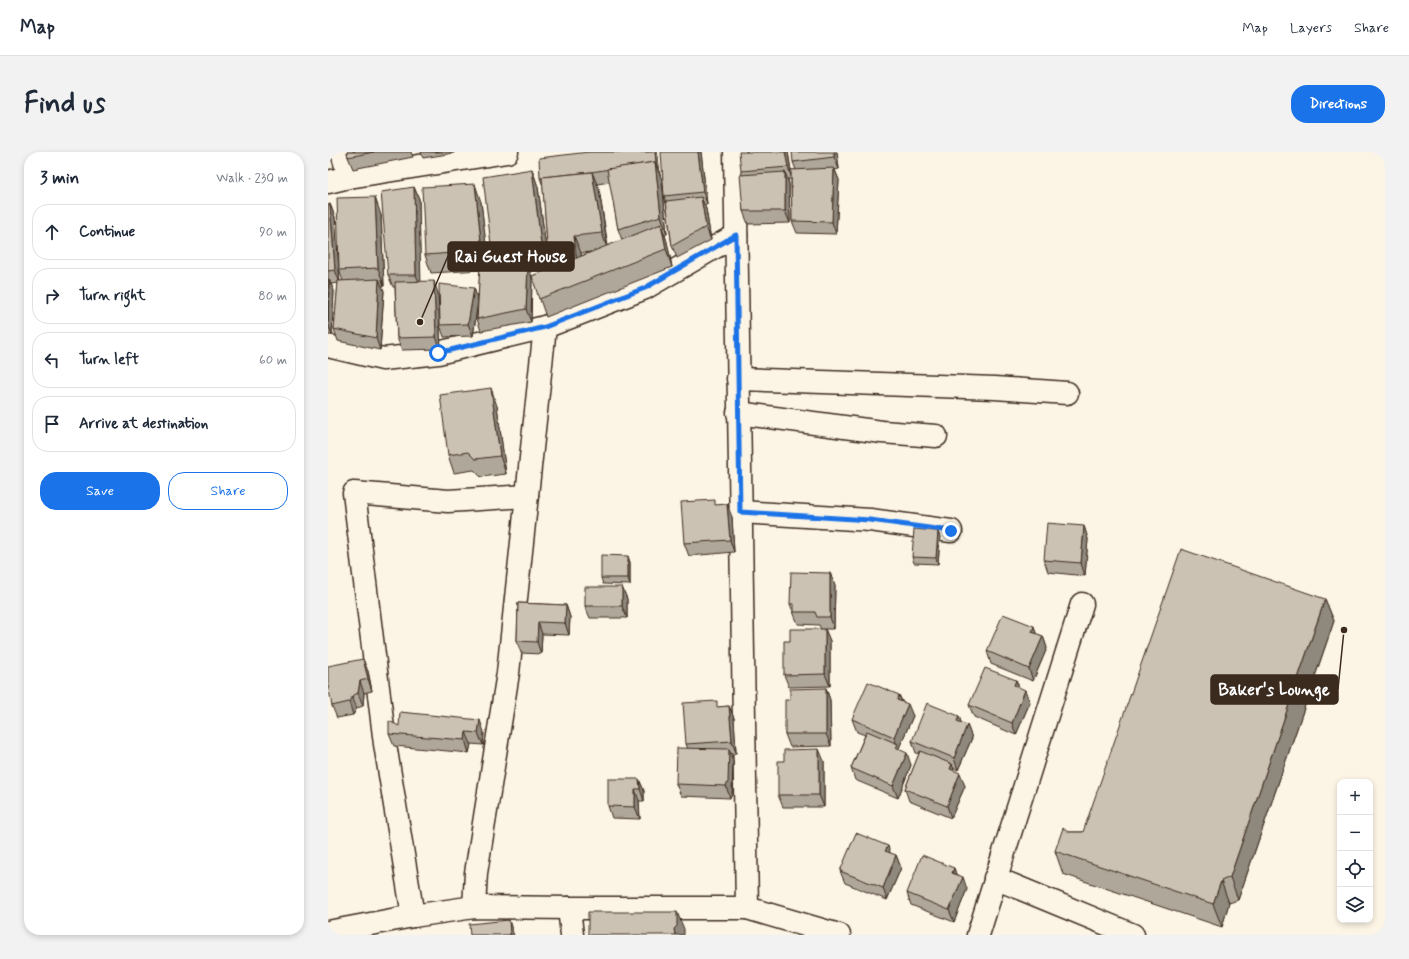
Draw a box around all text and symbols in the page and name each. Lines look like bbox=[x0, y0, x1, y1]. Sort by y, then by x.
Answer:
text: Map bbox=[20, 15, 55, 40]
text: Map bbox=[1242, 19, 1268, 37]
text: Layers bbox=[1290, 19, 1332, 37]
text: Share bbox=[1354, 19, 1389, 37]
button: Directions bbox=[1291, 85, 1385, 123]
text: Find us bbox=[24, 86, 105, 123]
text: 3 min bbox=[40, 167, 79, 189]
text: Walk · 230 m bbox=[216, 170, 288, 187]
icon: ahead bbox=[41, 221, 63, 243]
text: Continue bbox=[79, 222, 135, 242]
text: 90 m bbox=[259, 224, 287, 241]
callout: Rai Guest House bbox=[448, 242, 574, 271]
text: Rai Guest House bbox=[455, 246, 567, 268]
icon: right bbox=[41, 285, 63, 307]
text: Turn right bbox=[79, 286, 146, 306]
text: 80 m bbox=[258, 288, 287, 305]
route start bbox=[429, 344, 447, 362]
icon: left bbox=[41, 349, 63, 371]
text: Turn left bbox=[79, 350, 139, 370]
text: 60 m bbox=[259, 352, 287, 369]
icon: arrive bbox=[41, 413, 63, 435]
text: Arrive at destination bbox=[79, 414, 208, 434]
button: Save bbox=[40, 472, 160, 510]
button: Share bbox=[168, 472, 288, 510]
route end bbox=[942, 522, 960, 540]
callout: Baker's Lounge bbox=[1211, 675, 1338, 704]
text: Baker's Lounge bbox=[1218, 679, 1330, 702]
map controls bbox=[1337, 779, 1373, 923]
button: + bbox=[1337, 779, 1373, 815]
button: − bbox=[1337, 815, 1373, 851]
button: locate bbox=[1337, 851, 1373, 887]
button: layers bbox=[1337, 887, 1373, 923]

